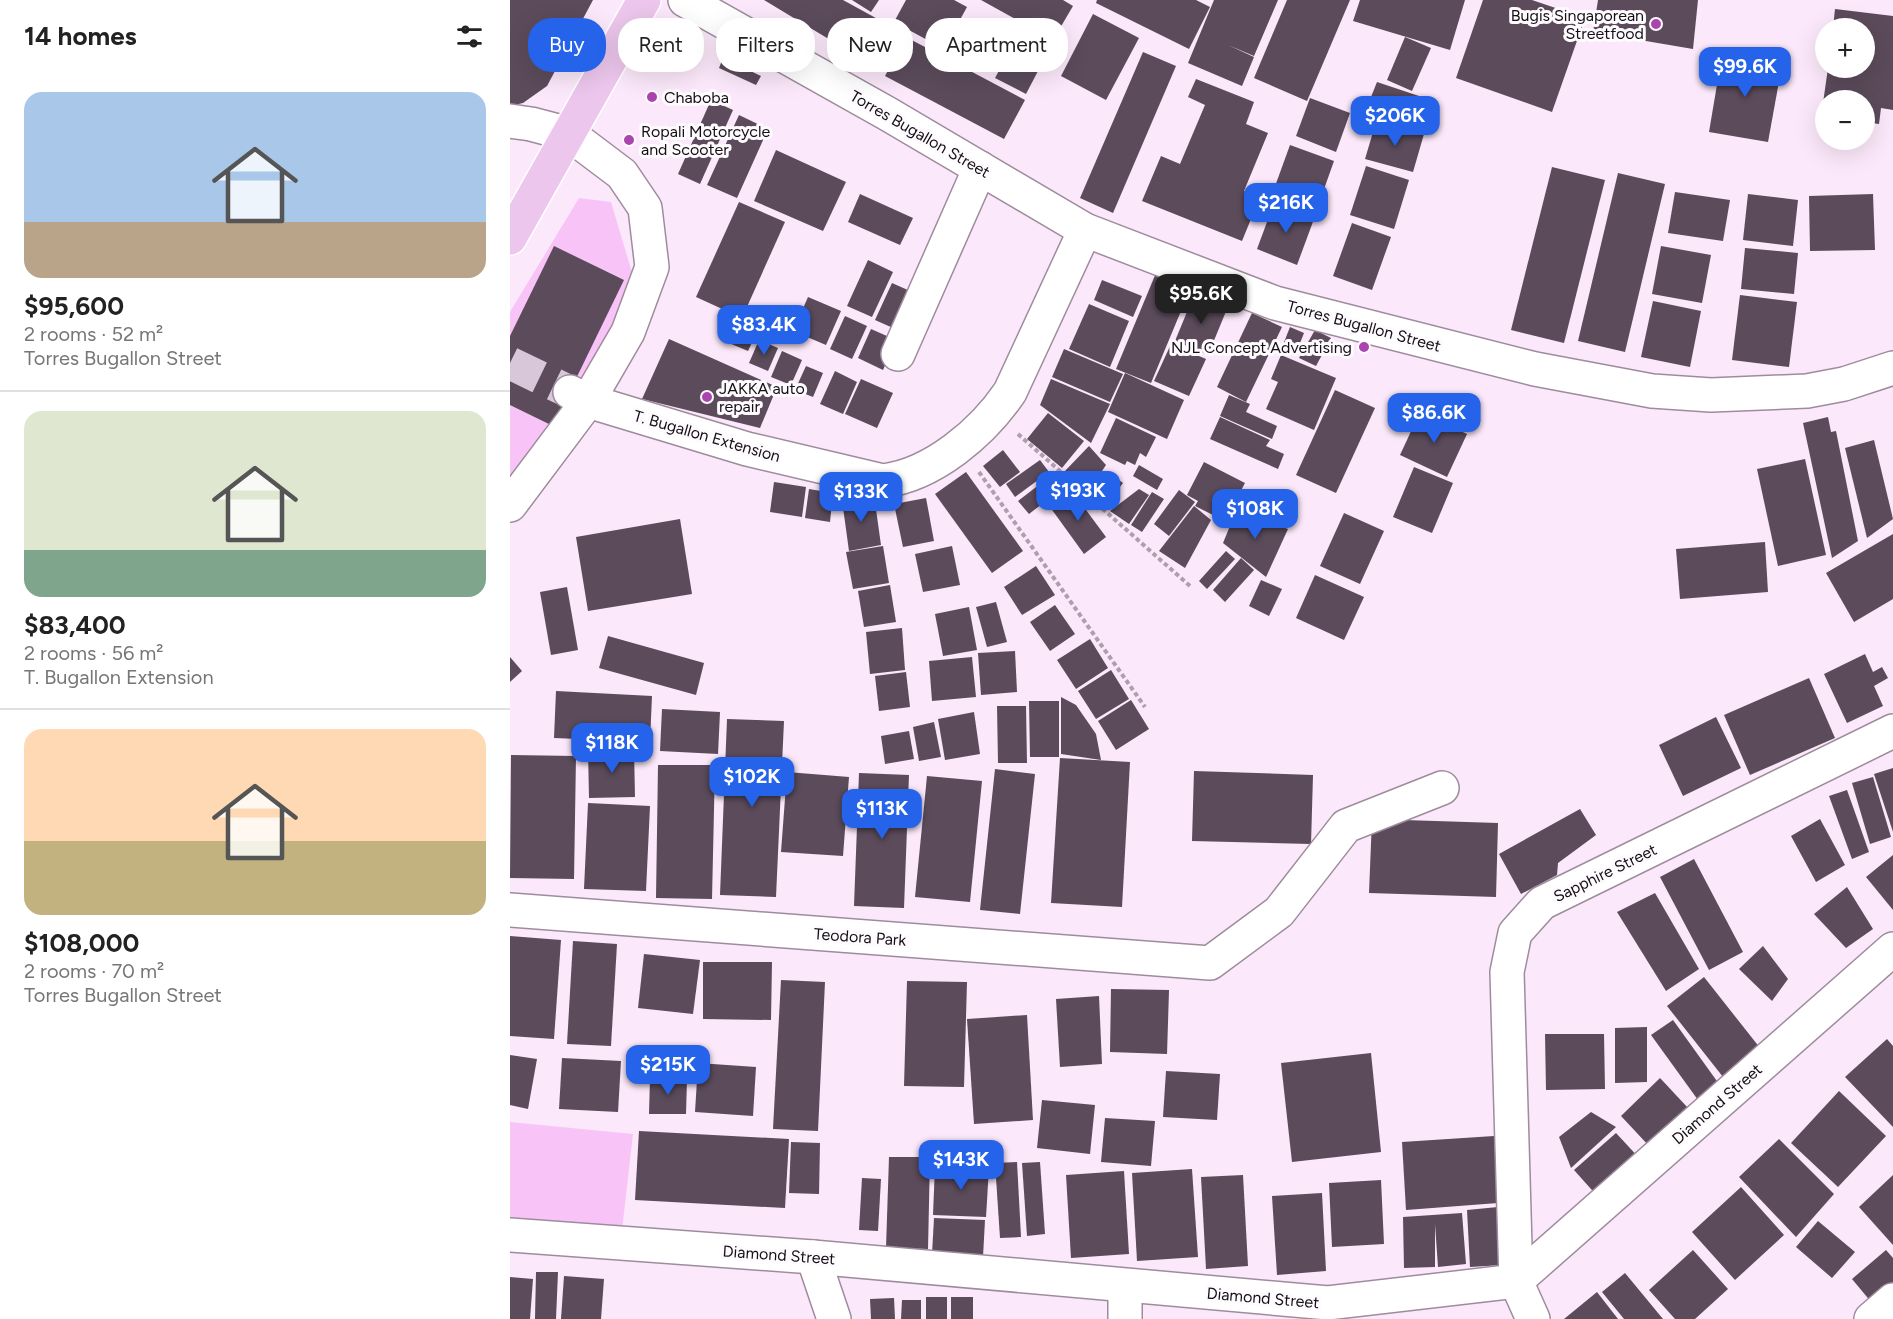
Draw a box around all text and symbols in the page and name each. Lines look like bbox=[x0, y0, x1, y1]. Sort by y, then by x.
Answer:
place label: Bugis Singaporean Streetfood bbox=[1511, 6, 1644, 43]
marker: Bugis Singaporean Streetfood bbox=[1649, 17, 1663, 31]
chip: Buy bbox=[528, 18, 606, 72]
chip: Rent bbox=[618, 18, 704, 72]
chip: Filters bbox=[716, 18, 815, 72]
chip: New bbox=[827, 18, 913, 72]
chip: Apartment bbox=[925, 18, 1068, 72]
map controls bbox=[1815, 18, 1875, 150]
button: + bbox=[1815, 18, 1875, 78]
text: 14 homes bbox=[24, 20, 137, 52]
icon: filters bbox=[453, 20, 486, 53]
pin: $99.6K bbox=[1696, 47, 1794, 98]
text: $99.6K bbox=[1713, 54, 1777, 78]
street label: Torres Bugallon Street bbox=[847, 86, 993, 182]
place label: Chaboba bbox=[664, 88, 729, 107]
marker: Chaboba bbox=[645, 90, 659, 104]
button: − bbox=[1815, 90, 1875, 150]
pin: $206K bbox=[1353, 96, 1437, 147]
text: $206K bbox=[1365, 103, 1425, 127]
place label: Ropali Motorcycle and Scooter bbox=[641, 122, 770, 159]
icon: home bbox=[201, 131, 309, 239]
marker: Ropali Motorcycle and Scooter bbox=[622, 133, 636, 147]
pin: $216K bbox=[1244, 183, 1328, 234]
text: $216K bbox=[1258, 190, 1314, 214]
pin: $95.6K bbox=[1152, 274, 1250, 325]
text: $95.6K bbox=[1169, 281, 1233, 305]
text: $95,600 bbox=[24, 290, 124, 322]
street label: Torres Bugallon Street bbox=[1285, 296, 1443, 356]
pin: $83.4K bbox=[715, 305, 813, 356]
text: $83.4K bbox=[731, 312, 797, 336]
text: 2 rooms · 52 m² bbox=[24, 322, 163, 346]
place label: NJL Concept Advertising bbox=[1171, 338, 1352, 357]
marker: NJL Concept Advertising bbox=[1357, 340, 1371, 354]
text: Torres Bugallon Street bbox=[24, 346, 222, 370]
place label: JAKKA auto repair bbox=[719, 379, 805, 416]
marker: JAKKA auto repair bbox=[700, 390, 714, 404]
pin: $86.6K bbox=[1385, 393, 1483, 444]
text: $86.6K bbox=[1402, 400, 1466, 424]
street label: T. Bugallon Extension bbox=[631, 406, 783, 466]
icon: home bbox=[201, 450, 309, 558]
pin: $193K bbox=[1036, 471, 1120, 522]
pin: $133K bbox=[819, 472, 903, 523]
text: $193K bbox=[1050, 478, 1106, 502]
text: $133K bbox=[833, 479, 889, 503]
pin: $108K bbox=[1213, 489, 1297, 540]
text: $108K bbox=[1226, 496, 1284, 520]
text: $83,400 bbox=[24, 609, 126, 641]
text: 2 rooms · 56 m² bbox=[24, 641, 163, 665]
text: T. Bugallon Extension bbox=[24, 665, 214, 689]
pin: $118K bbox=[570, 723, 654, 774]
text: $118K bbox=[585, 730, 639, 754]
pin: $102K bbox=[710, 757, 794, 808]
text: $102K bbox=[723, 764, 781, 788]
icon: home bbox=[201, 768, 309, 876]
pin: $113K bbox=[840, 789, 924, 840]
text: $113K bbox=[856, 796, 908, 820]
street label: Sapphire Street bbox=[1550, 840, 1660, 906]
street label: Teodora Park bbox=[813, 924, 907, 950]
text: $108,000 bbox=[24, 927, 139, 959]
text: 2 rooms · 70 m² bbox=[24, 959, 164, 983]
text: Torres Bugallon Street bbox=[24, 983, 222, 1007]
pin: $215K bbox=[626, 1045, 710, 1096]
text: $215K bbox=[640, 1052, 696, 1076]
street label: Diamond Street bbox=[1668, 1060, 1766, 1148]
pin: $143K bbox=[919, 1140, 1003, 1191]
text: $143K bbox=[933, 1147, 989, 1171]
street label: Diamond Street bbox=[722, 1242, 836, 1268]
street label: Diamond Street bbox=[1206, 1284, 1320, 1312]

